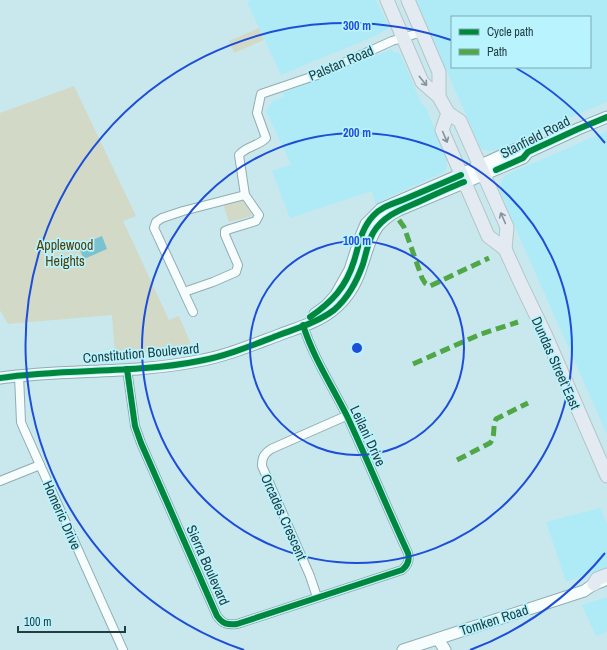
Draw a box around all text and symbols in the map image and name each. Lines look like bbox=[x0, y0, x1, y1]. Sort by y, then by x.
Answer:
legend bbox=[451, 16, 591, 68]
text: 300 m bbox=[343, 18, 371, 34]
text: Cycle path bbox=[487, 24, 534, 40]
street label: Palstan Road bbox=[306, 41, 376, 85]
text: Path bbox=[487, 44, 507, 60]
one-way arrow bbox=[419, 76, 428, 87]
street label: Stanfield Road bbox=[497, 112, 573, 162]
text: 200 m bbox=[343, 125, 371, 141]
one-way arrow bbox=[442, 131, 449, 143]
one-way arrow bbox=[498, 212, 506, 224]
text: 100 m bbox=[343, 233, 371, 249]
park label: Applewood Heights bbox=[36, 236, 93, 270]
street label: Dundas Street East bbox=[528, 314, 584, 412]
street label: Constitution Boulevard bbox=[82, 339, 200, 367]
centre of rings bbox=[350, 341, 364, 355]
street label: Leilani Drive bbox=[346, 403, 390, 469]
street label: Orcades Crescent bbox=[257, 471, 311, 563]
street label: Homeric Drive bbox=[39, 478, 85, 552]
street label: Sierra Boulevard bbox=[182, 522, 234, 608]
street label: Tomken Road bbox=[458, 600, 530, 640]
scale bar bbox=[18, 608, 125, 634]
text: 100 m bbox=[24, 614, 51, 630]

